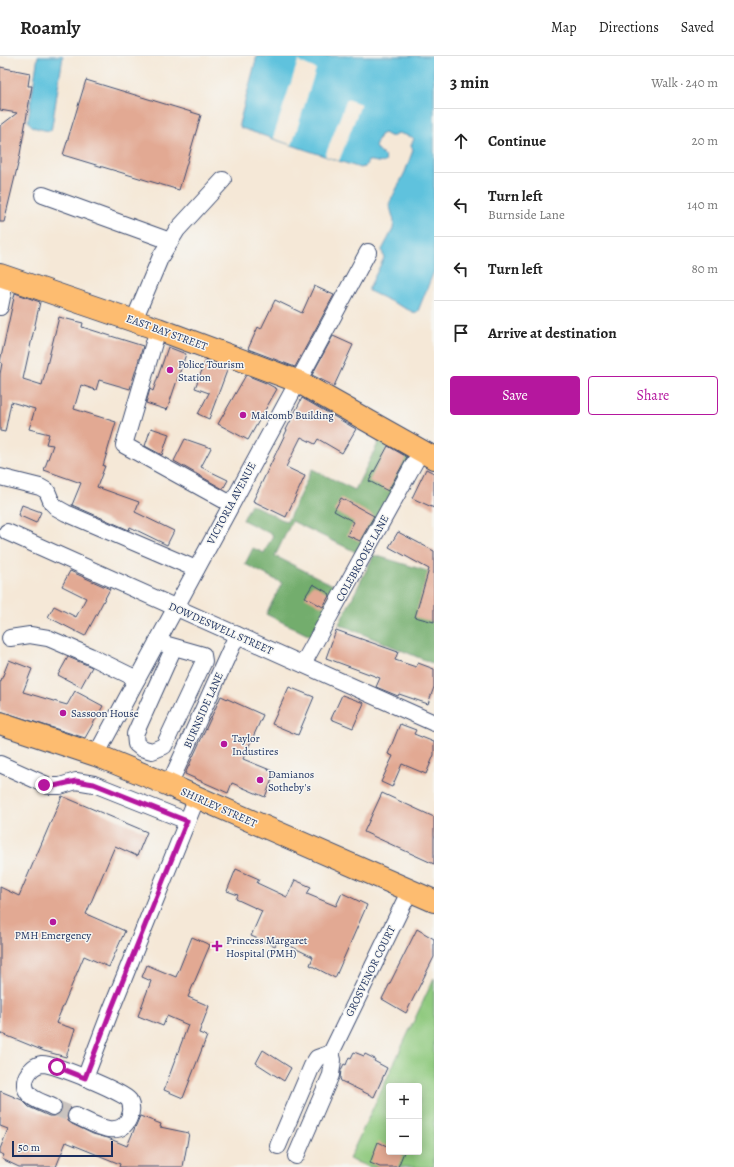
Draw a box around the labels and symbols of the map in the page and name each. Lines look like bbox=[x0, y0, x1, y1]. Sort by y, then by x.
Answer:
street label: EAST BAY STREET bbox=[124, 311, 209, 354]
place label: Police Tourism Station bbox=[178, 357, 244, 385]
marker: Police Tourism Station bbox=[165, 365, 175, 375]
place label: Malcomb Building bbox=[251, 408, 334, 423]
marker: Malcomb Building bbox=[238, 410, 248, 420]
street label: VICTORIA AVENUE bbox=[203, 459, 259, 548]
street label: COLEBROOKE LANE bbox=[332, 512, 392, 604]
street label: DOWDESWELL STREET bbox=[166, 599, 275, 658]
street label: BURNSIDE LANE bbox=[180, 670, 227, 751]
place label: Sassoon House bbox=[71, 706, 139, 721]
marker: Sassoon House bbox=[58, 708, 68, 718]
place label: Taylor Industires bbox=[232, 731, 278, 759]
marker: Taylor Industires bbox=[219, 739, 229, 749]
place label: Damianos Sotheby's bbox=[268, 767, 314, 795]
marker: Damianos Sotheby's bbox=[255, 775, 265, 785]
route end bbox=[35, 776, 53, 794]
street label: SHIRLEY STREET bbox=[178, 784, 259, 831]
marker: PMH Emergency bbox=[48, 917, 58, 927]
street label: GROSVENOR COURT bbox=[342, 923, 399, 1019]
place label: PMH Emergency bbox=[15, 928, 91, 943]
place label: Princess Margaret Hospital (PMH) bbox=[226, 933, 308, 961]
marker: Princess Margaret Hospital (PMH) bbox=[211, 940, 223, 952]
route start bbox=[48, 1058, 66, 1076]
scale bar bbox=[12, 1139, 113, 1158]

